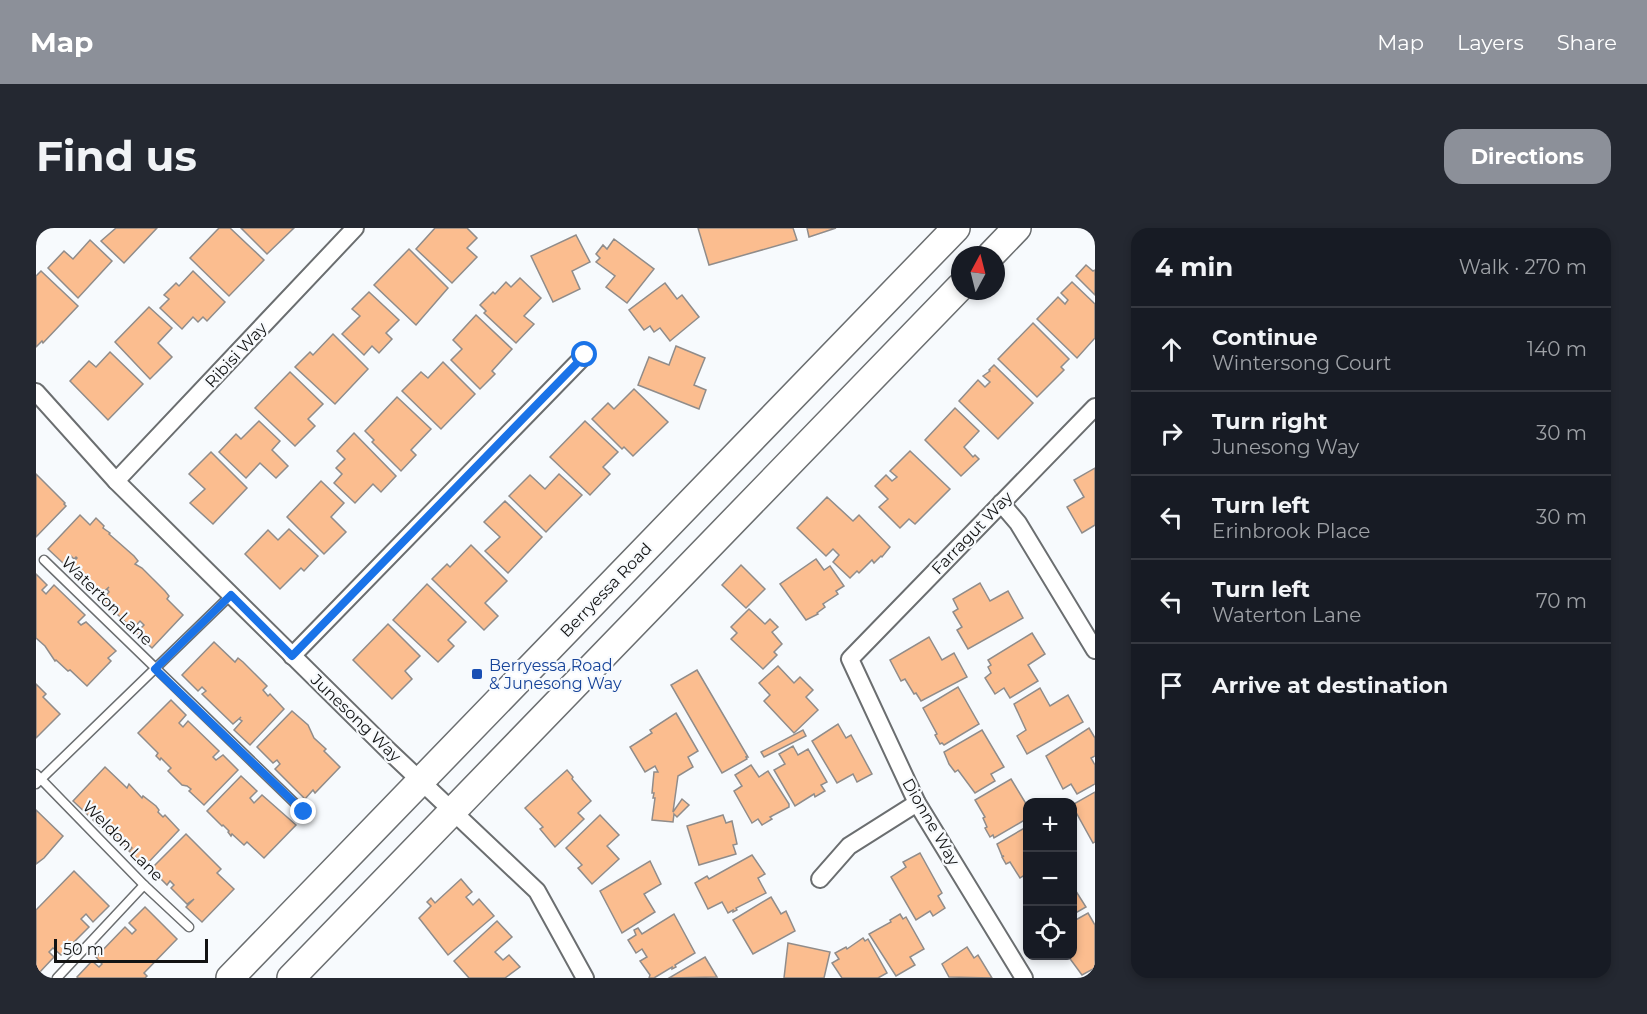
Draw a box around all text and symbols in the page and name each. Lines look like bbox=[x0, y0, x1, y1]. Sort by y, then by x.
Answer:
text: Map bbox=[30, 25, 93, 59]
text: Map bbox=[1377, 30, 1424, 55]
text: Layers bbox=[1457, 30, 1524, 55]
text: Share bbox=[1557, 30, 1617, 55]
button: Directions bbox=[1444, 129, 1611, 184]
text: Find us bbox=[36, 130, 197, 182]
north arrow bbox=[951, 246, 1005, 300]
text: 4 min bbox=[1155, 251, 1233, 283]
text: Walk · 270 m bbox=[1459, 255, 1587, 279]
street label: Ribisi Way bbox=[201, 318, 271, 391]
text: Continue bbox=[1212, 324, 1318, 351]
icon: ahead bbox=[1155, 333, 1188, 366]
text: 140 m bbox=[1527, 337, 1587, 361]
route start bbox=[571, 341, 597, 367]
text: Wintersong Court bbox=[1212, 351, 1391, 375]
text: Turn right bbox=[1212, 408, 1327, 435]
icon: right bbox=[1155, 417, 1188, 450]
text: 30 m bbox=[1536, 421, 1587, 445]
text: Junesong Way bbox=[1212, 435, 1359, 459]
street label: Farragut Way bbox=[928, 487, 1017, 578]
text: Turn left bbox=[1212, 492, 1310, 519]
icon: left bbox=[1155, 501, 1188, 534]
text: 30 m bbox=[1536, 505, 1587, 529]
text: Erinbrook Place bbox=[1212, 519, 1370, 543]
street label: Berryessa Road bbox=[556, 539, 656, 641]
street label: Waterton Lane bbox=[57, 553, 157, 649]
text: Turn left bbox=[1212, 576, 1310, 603]
icon: left bbox=[1155, 585, 1188, 618]
text: 70 m bbox=[1536, 589, 1587, 613]
text: Waterton Lane bbox=[1212, 603, 1361, 627]
place label: Berryessa Road & Junesong Way bbox=[489, 656, 622, 693]
marker: Berryessa Road & Junesong Way bbox=[470, 667, 484, 681]
icon: arrive bbox=[1155, 669, 1188, 702]
street label: Junesong Way bbox=[306, 670, 405, 766]
text: Arrive at destination bbox=[1212, 672, 1448, 699]
street label: Dionne Way bbox=[898, 775, 964, 869]
street label: Weldon Lane bbox=[79, 797, 167, 885]
route end bbox=[290, 798, 316, 824]
map controls bbox=[1023, 798, 1077, 960]
button: + bbox=[1023, 798, 1077, 852]
button: − bbox=[1023, 852, 1077, 906]
button: locate bbox=[1023, 906, 1077, 960]
scale bar bbox=[54, 936, 208, 964]
text: 50 m bbox=[63, 940, 104, 959]

